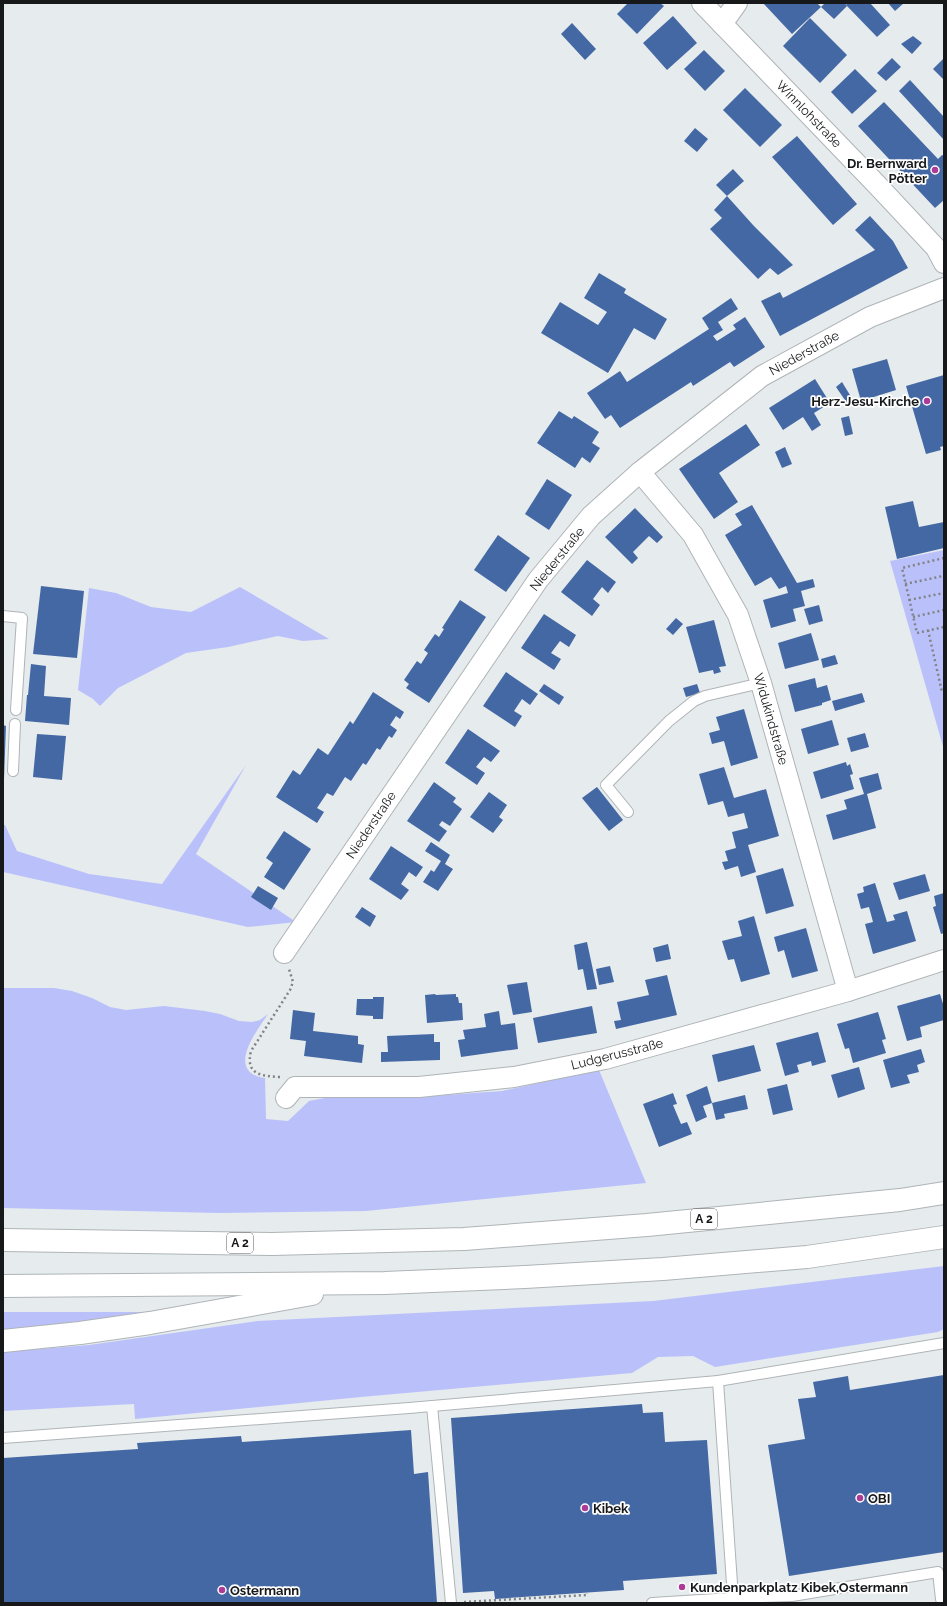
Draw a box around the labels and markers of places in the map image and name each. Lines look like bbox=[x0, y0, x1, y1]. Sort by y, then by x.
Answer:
place label: Dr. Bernward Pötter bbox=[847, 156, 927, 186]
marker: Dr. Bernward Pötter bbox=[930, 165, 940, 175]
place label: Herz-Jesu-Kirche bbox=[811, 394, 919, 409]
marker: Herz-Jesu-Kirche bbox=[922, 396, 932, 406]
place label: OBI bbox=[868, 1491, 890, 1506]
marker: OBI bbox=[855, 1493, 865, 1503]
place label: Kibek bbox=[593, 1501, 629, 1516]
marker: Kibek bbox=[580, 1503, 590, 1513]
place label: Kundenparkplatz Kibek,Ostermann bbox=[690, 1580, 908, 1595]
marker: Kundenparkplatz Kibek,Ostermann bbox=[677, 1582, 687, 1592]
place label: Ostermann bbox=[230, 1583, 299, 1598]
marker: Ostermann bbox=[217, 1585, 227, 1595]

